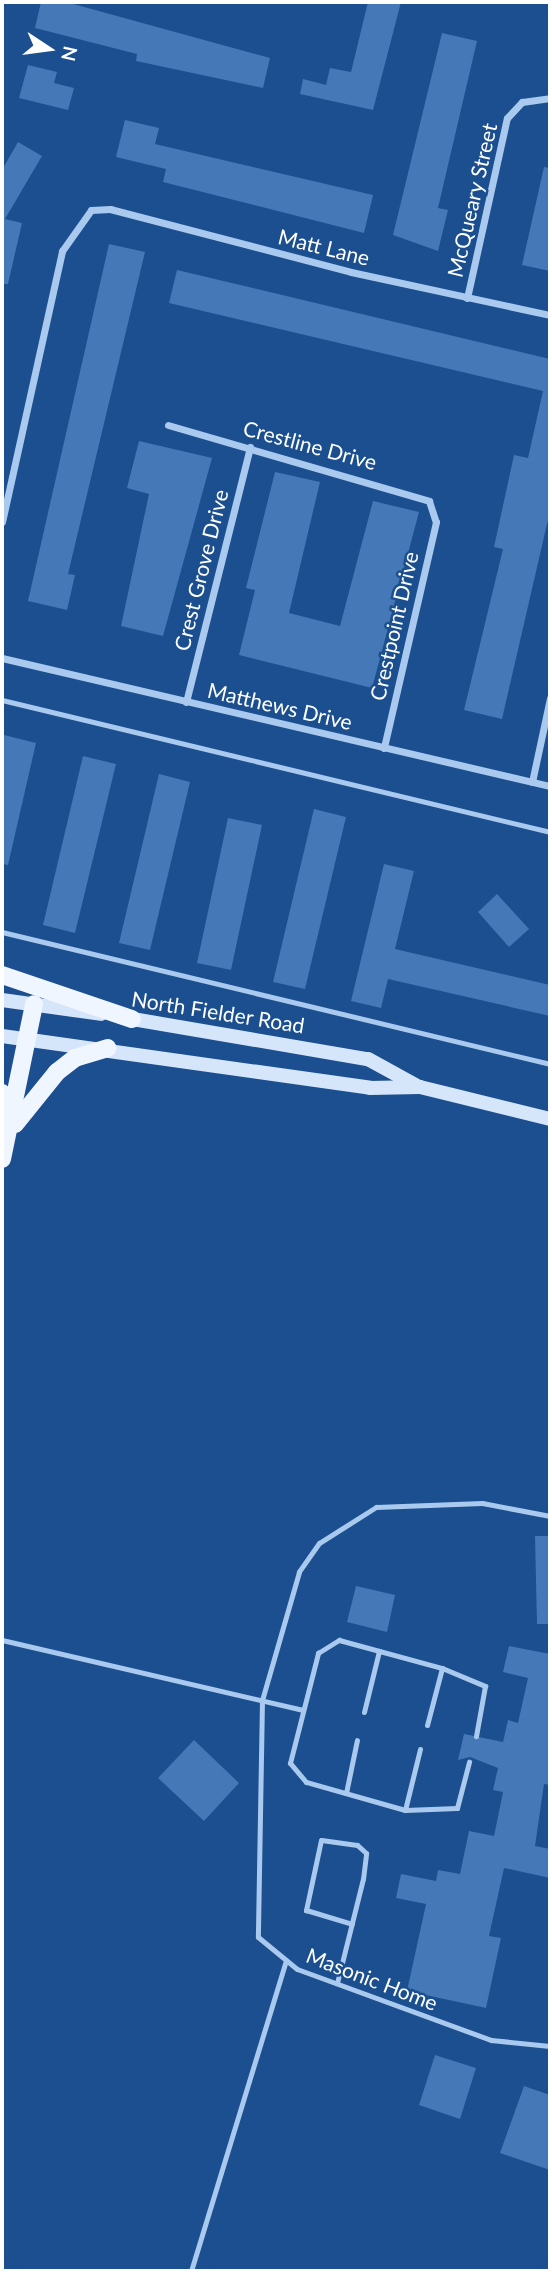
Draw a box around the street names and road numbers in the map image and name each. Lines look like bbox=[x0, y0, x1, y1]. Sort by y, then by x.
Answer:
street label: McQueary Street bbox=[442, 120, 502, 280]
street label: Matt Lane bbox=[276, 223, 372, 271]
street label: Crestline Drive bbox=[241, 415, 379, 475]
street label: Crest Grove Drive bbox=[169, 487, 233, 653]
street label: Crestpoint Drive bbox=[365, 549, 423, 703]
street label: Matthews Drive bbox=[205, 677, 355, 735]
street label: North Fielder Road bbox=[129, 986, 307, 1038]
street label: Masonic Home bbox=[303, 1942, 441, 2016]

